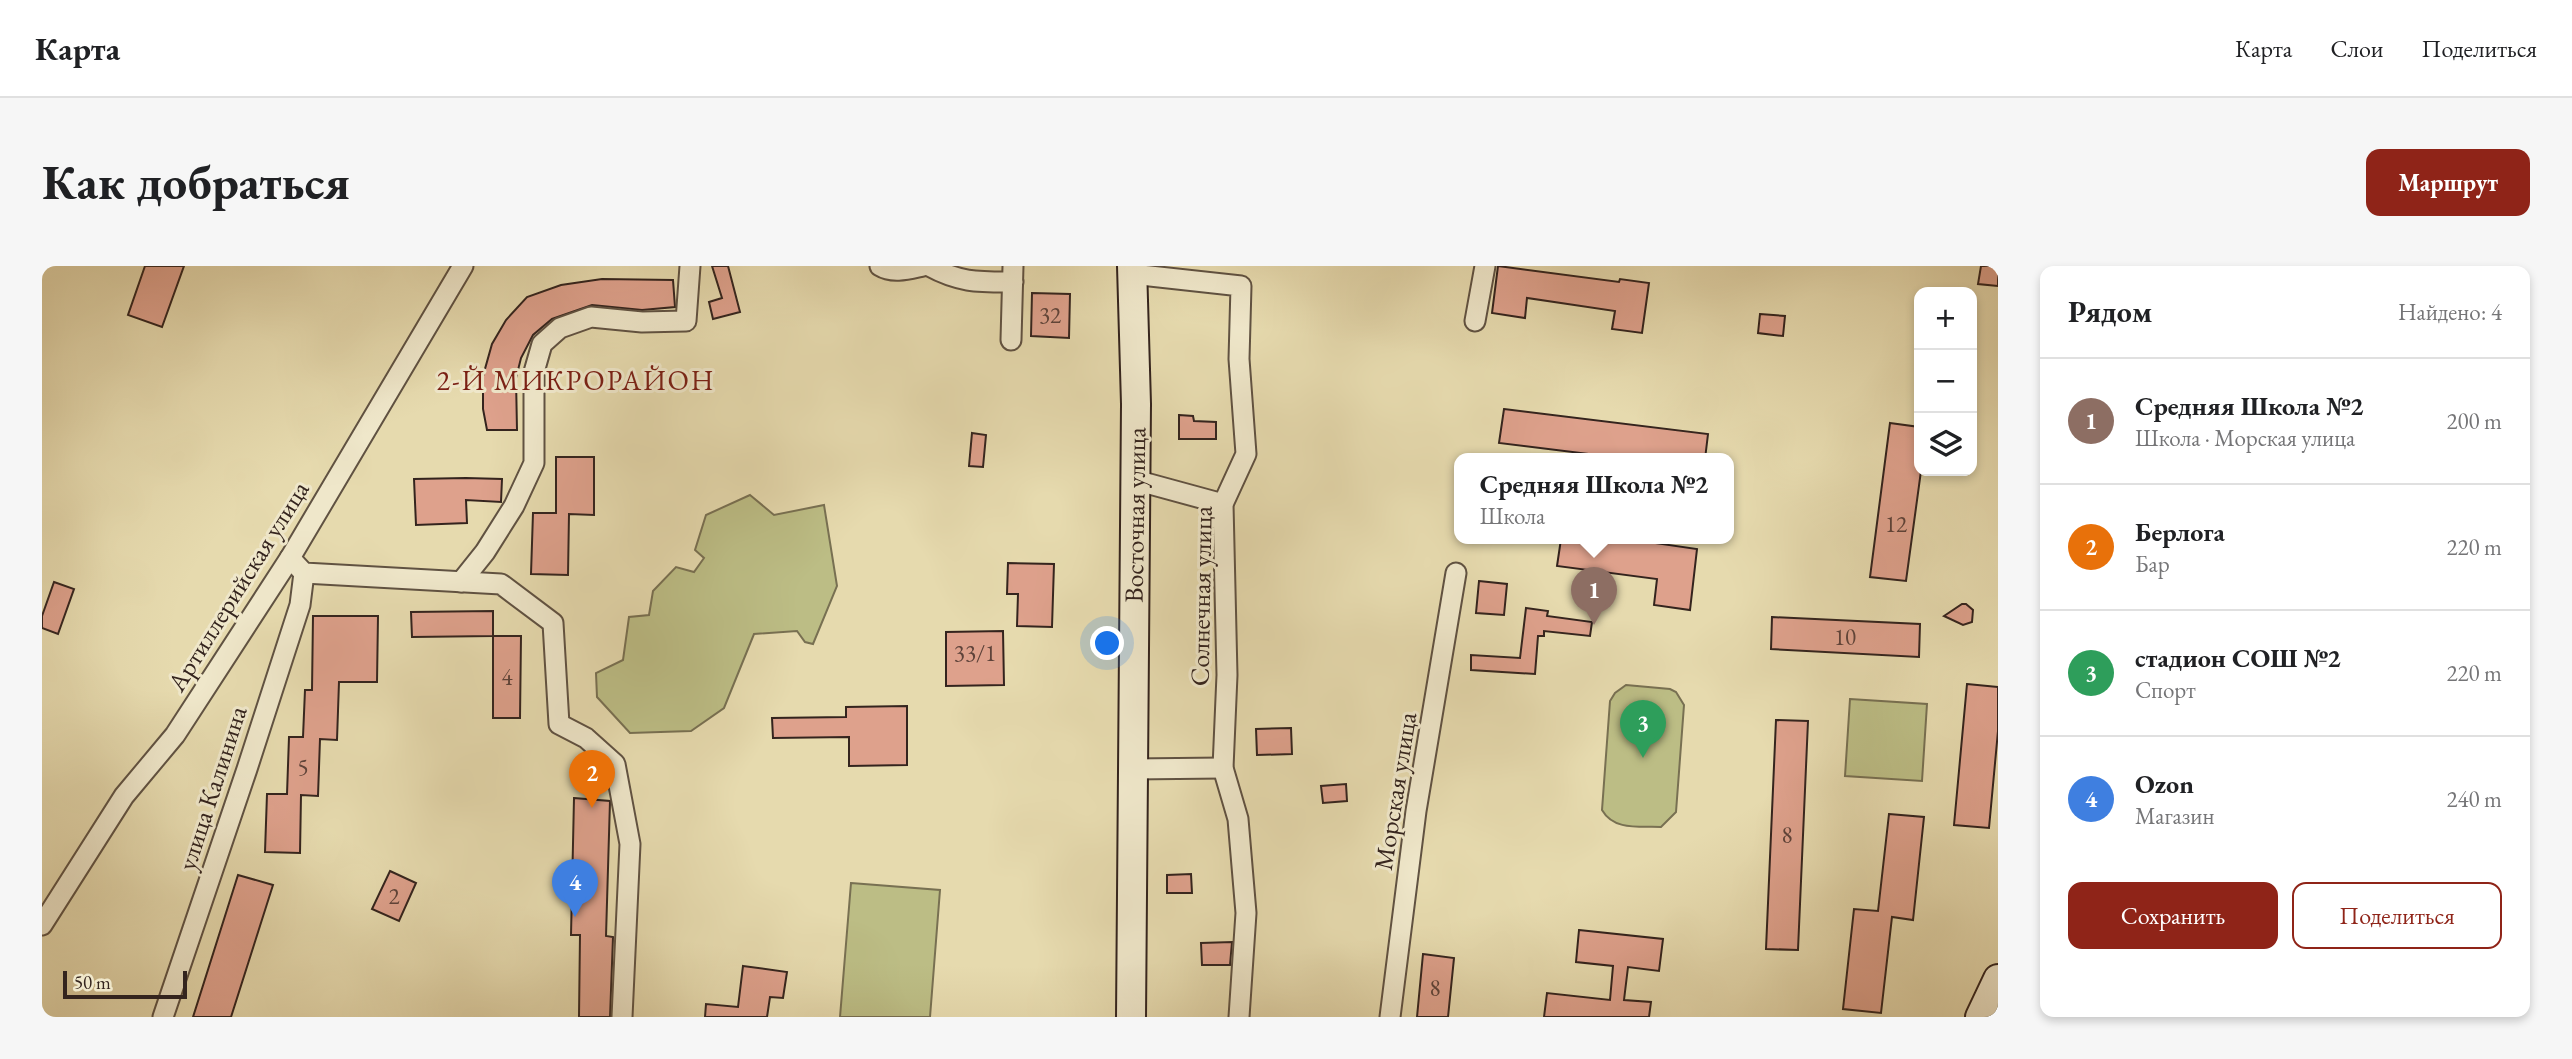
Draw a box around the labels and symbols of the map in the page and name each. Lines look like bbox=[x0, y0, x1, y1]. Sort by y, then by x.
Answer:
house number: 32 bbox=[1039, 300, 1061, 330]
district label: 2-Й МИКРОРАЙОН bbox=[436, 362, 716, 398]
street label: Восточная улица bbox=[1116, 426, 1154, 603]
street label: Артиллерийская улица bbox=[159, 474, 317, 699]
street label: Солнечная улица bbox=[1182, 505, 1220, 686]
house number: 12 bbox=[1885, 509, 1907, 539]
pin: 1 bbox=[1571, 567, 1617, 625]
house number: 10 bbox=[1834, 622, 1856, 652]
your location bbox=[1090, 626, 1124, 660]
house number: 33/1 bbox=[954, 638, 996, 668]
house number: 4 bbox=[501, 662, 513, 692]
pin: 3 bbox=[1620, 700, 1666, 758]
street label: улица Калинина bbox=[169, 701, 255, 875]
street label: Морская улица bbox=[1366, 709, 1424, 872]
pin: 2 bbox=[569, 750, 615, 808]
house number: 5 bbox=[297, 752, 309, 782]
house number: 8 bbox=[1781, 820, 1793, 850]
pin: 4 bbox=[552, 859, 598, 917]
house number: 2 bbox=[388, 881, 400, 911]
scale bar bbox=[63, 968, 187, 1000]
house number: 8 bbox=[1429, 973, 1441, 1003]

